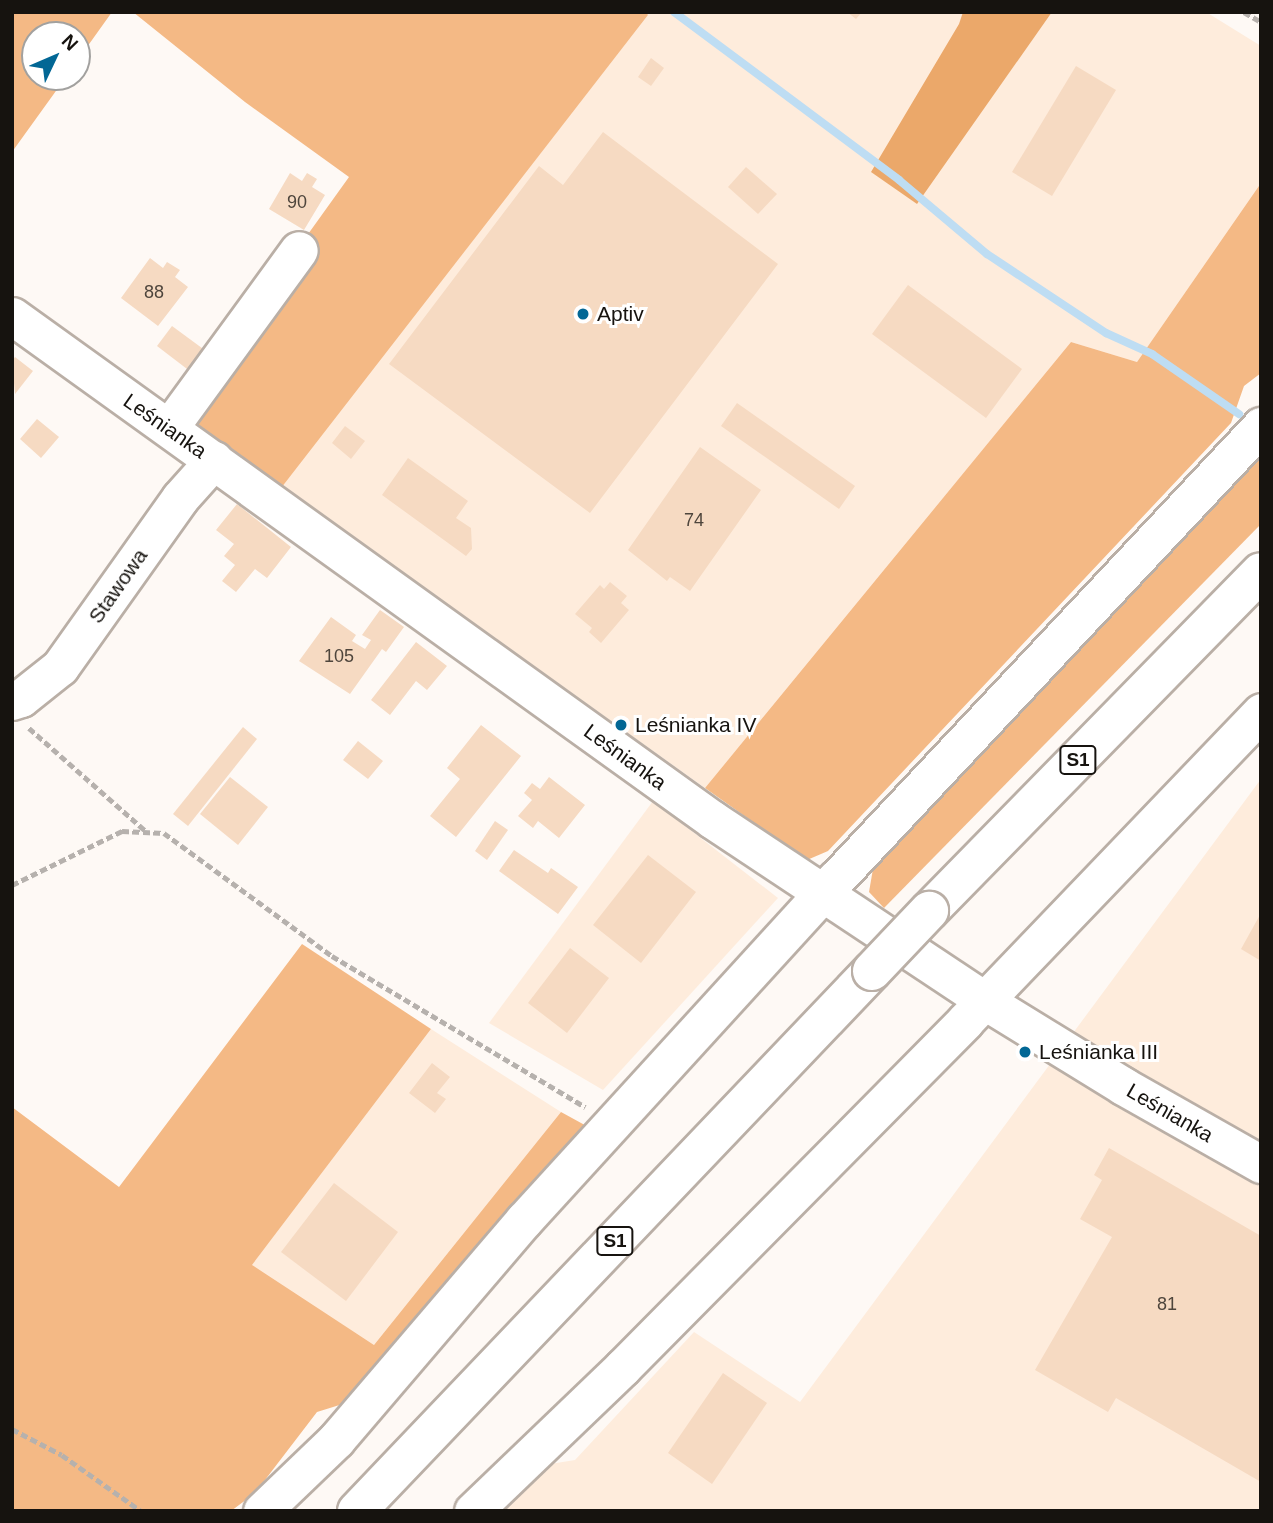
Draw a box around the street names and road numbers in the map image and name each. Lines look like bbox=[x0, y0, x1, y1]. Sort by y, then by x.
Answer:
street label: Leśnianka bbox=[119, 388, 211, 464]
street label: Stawowa bbox=[83, 544, 153, 628]
street label: Leśnianka bbox=[579, 719, 671, 795]
road number: S1 bbox=[1059, 744, 1097, 776]
street label: Leśnianka bbox=[1122, 1078, 1218, 1148]
road number: S1 bbox=[596, 1226, 634, 1256]

